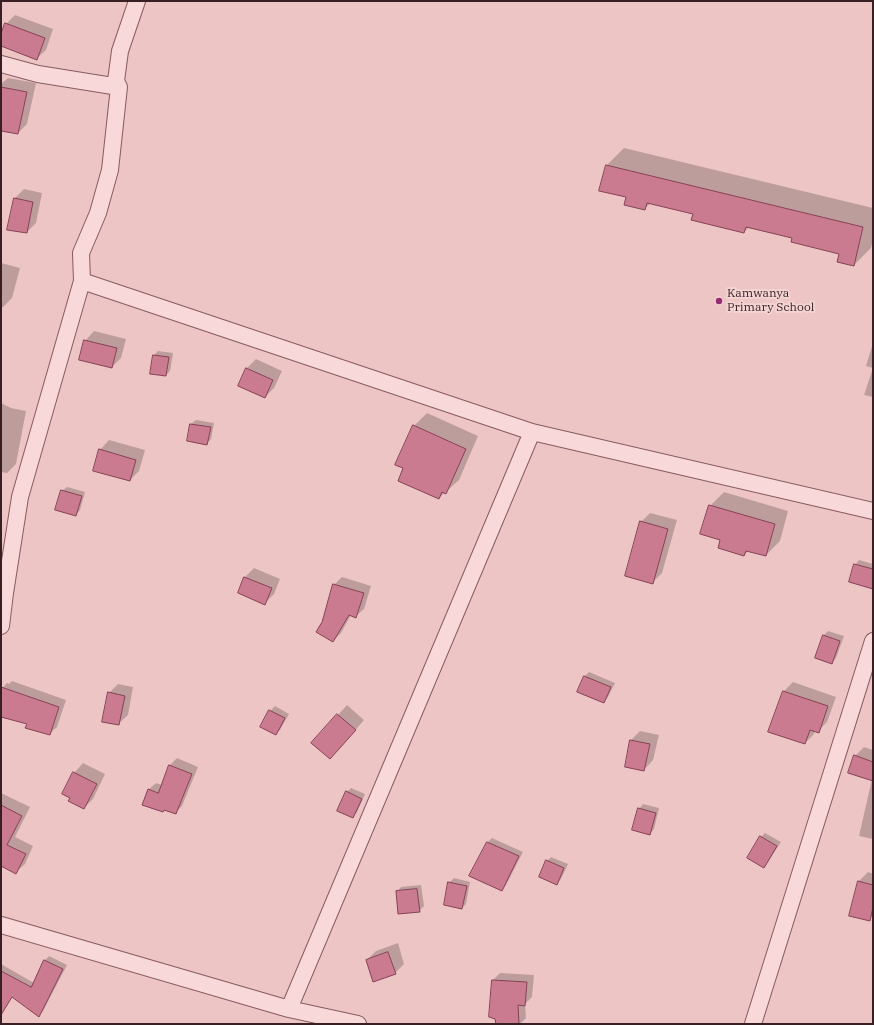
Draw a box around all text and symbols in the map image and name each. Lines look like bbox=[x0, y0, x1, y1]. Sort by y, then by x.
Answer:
place label: Kamwanya Primary School bbox=[727, 287, 814, 315]
marker: Kamwanya Primary School bbox=[714, 296, 724, 306]

